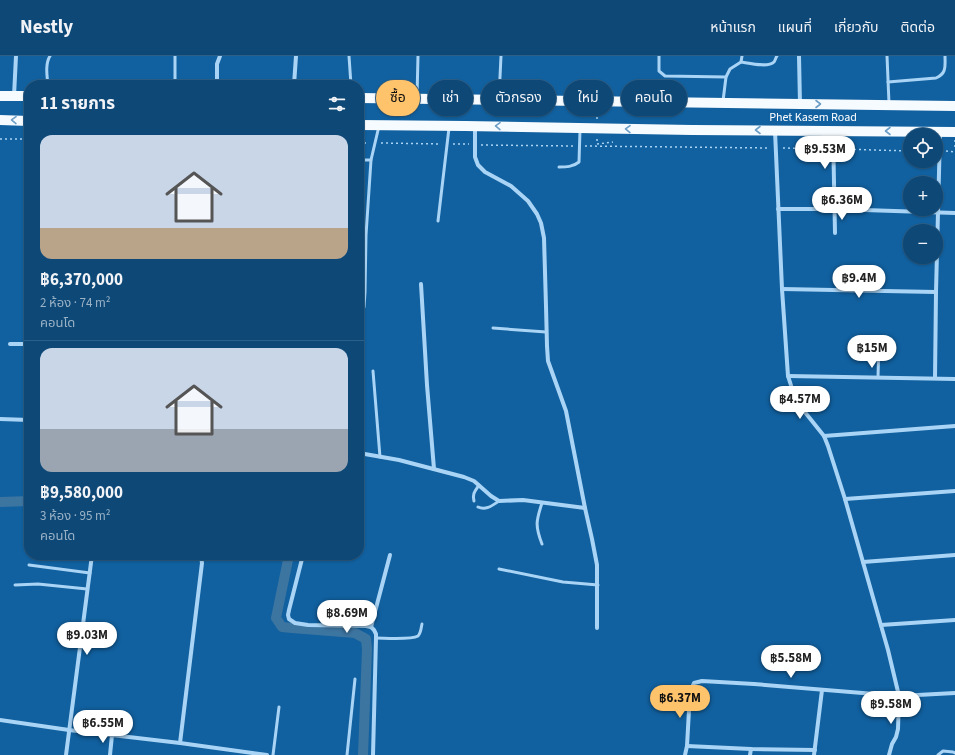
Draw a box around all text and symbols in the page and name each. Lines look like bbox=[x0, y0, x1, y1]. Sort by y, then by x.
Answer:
text: Nestly bbox=[20, 14, 73, 41]
text: หน้าแรก bbox=[710, 18, 756, 38]
text: แผนที่ bbox=[778, 18, 812, 38]
text: เกี่ยวกับ bbox=[834, 18, 879, 38]
text: ติดต่อ bbox=[901, 18, 935, 38]
chip: ซื้อ bbox=[376, 80, 420, 116]
chip: เช่า bbox=[428, 80, 473, 116]
chip: ตัวกรอง bbox=[481, 80, 556, 116]
chip: ใหม่ bbox=[564, 80, 613, 116]
chip: คอนโด bbox=[621, 80, 687, 116]
text: 11 รายการ bbox=[40, 92, 115, 116]
icon: filters bbox=[326, 93, 348, 115]
one-way arrow bbox=[815, 100, 821, 108]
street label: Phet Kasem Road bbox=[769, 109, 857, 126]
one-way arrow bbox=[11, 116, 17, 124]
one-way arrow bbox=[495, 122, 501, 131]
one-way arrow bbox=[625, 125, 631, 133]
one-way arrow bbox=[755, 126, 761, 134]
one-way arrow bbox=[885, 127, 891, 135]
map controls bbox=[903, 128, 943, 264]
button: locate bbox=[903, 128, 943, 168]
pin: ฿9.53M bbox=[792, 136, 858, 170]
text: ฿9.53M bbox=[804, 140, 846, 158]
icon: home bbox=[158, 161, 230, 233]
button: + bbox=[903, 176, 943, 216]
pin: ฿6.36M bbox=[809, 187, 875, 221]
text: ฿6.36M bbox=[821, 191, 863, 209]
button: − bbox=[903, 224, 943, 264]
pin: ฿9.4M bbox=[831, 265, 887, 299]
text: ฿6,370,000 bbox=[40, 268, 123, 292]
text: ฿9.4M bbox=[841, 269, 877, 287]
text: 2 ห้อง · 74 m² bbox=[40, 294, 111, 312]
text: คอนโด bbox=[40, 314, 75, 332]
pin: ฿15M bbox=[848, 335, 896, 369]
text: ฿15M bbox=[856, 339, 888, 357]
icon: home bbox=[158, 374, 230, 446]
pin: ฿4.57M bbox=[767, 386, 833, 420]
text: ฿4.57M bbox=[779, 390, 821, 408]
text: ฿9,580,000 bbox=[40, 481, 123, 505]
text: 3 ห้อง · 95 m² bbox=[40, 507, 111, 525]
text: คอนโด bbox=[40, 527, 75, 545]
pin: ฿8.69M bbox=[314, 600, 380, 634]
text: ฿8.69M bbox=[326, 604, 368, 622]
pin: ฿9.03M bbox=[54, 622, 120, 656]
text: ฿9.03M bbox=[66, 626, 108, 644]
pin: ฿5.58M bbox=[758, 645, 824, 679]
text: ฿5.58M bbox=[770, 649, 812, 667]
pin: ฿6.37M bbox=[647, 685, 713, 719]
text: ฿6.37M bbox=[659, 689, 701, 707]
pin: ฿9.58M bbox=[858, 691, 924, 725]
text: ฿9.58M bbox=[870, 695, 912, 713]
pin: ฿6.55M bbox=[70, 710, 136, 744]
text: ฿6.55M bbox=[82, 714, 124, 732]

